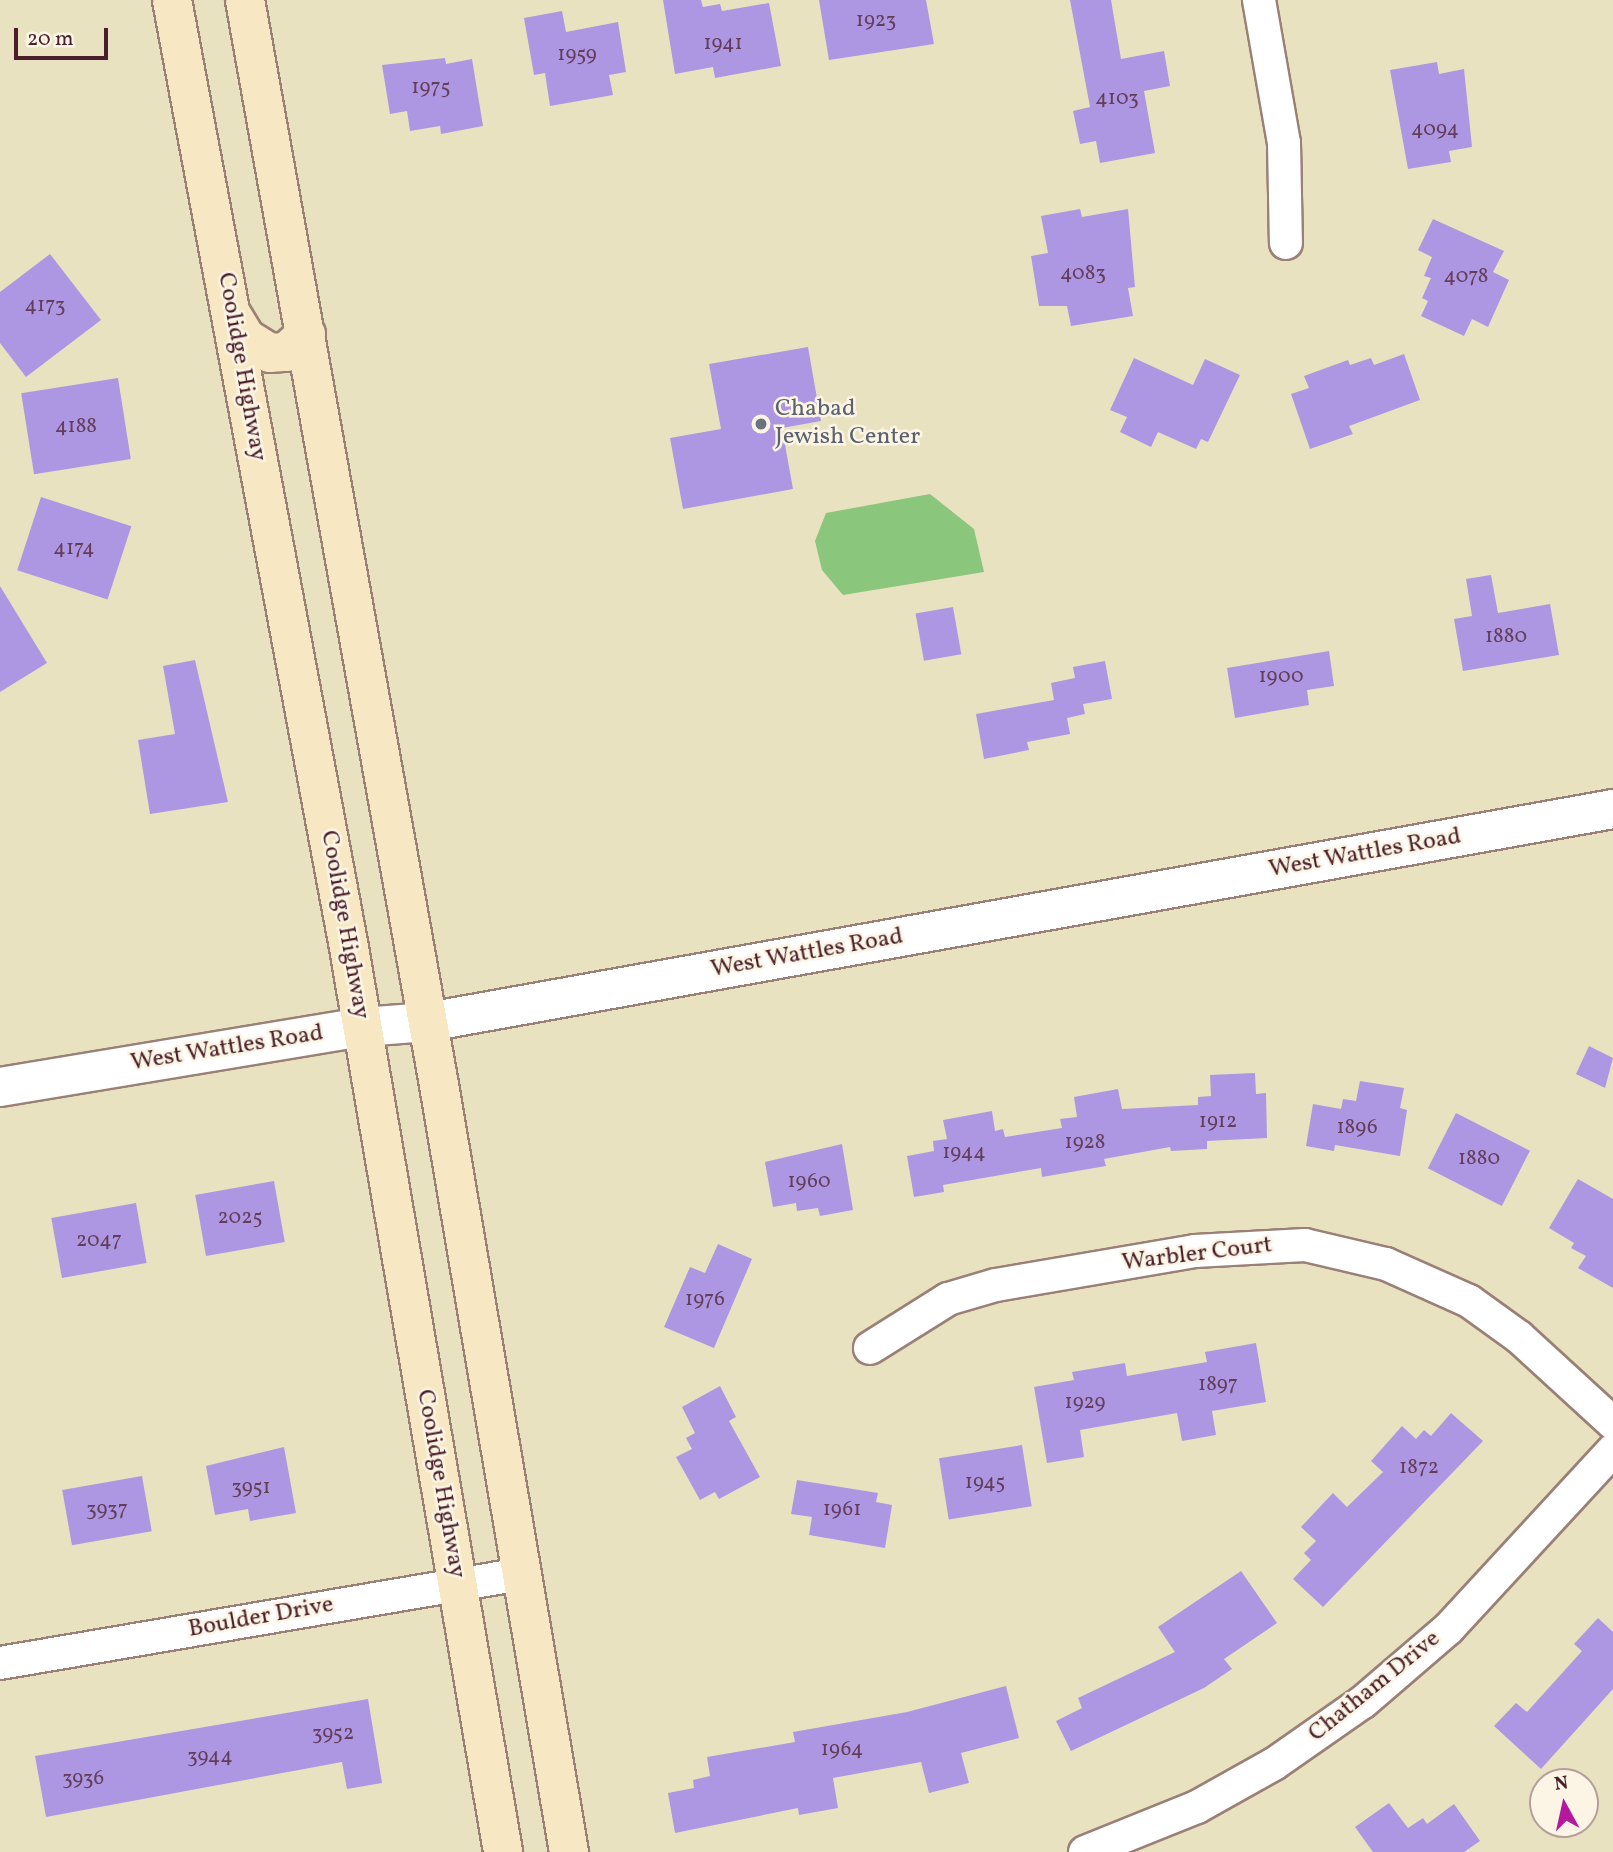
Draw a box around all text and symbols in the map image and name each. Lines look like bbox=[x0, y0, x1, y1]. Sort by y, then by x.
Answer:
house number: 1923 bbox=[856, 8, 896, 34]
scale bar bbox=[18, 14, 112, 58]
text: 20 m bbox=[27, 25, 73, 54]
house number: 1941 bbox=[703, 31, 743, 57]
house number: 1959 bbox=[557, 42, 597, 68]
house number: 1975 bbox=[411, 75, 451, 101]
house number: 4103 bbox=[1095, 86, 1139, 112]
house number: 4094 bbox=[1411, 117, 1459, 143]
house number: 4083 bbox=[1060, 261, 1106, 287]
house number: 4078 bbox=[1444, 264, 1488, 290]
street label: Coolidge Highway bbox=[210, 270, 272, 464]
house number: 4173 bbox=[24, 293, 66, 319]
place label: Chabad Jewish Center bbox=[775, 396, 920, 452]
house number: 4188 bbox=[55, 414, 97, 440]
marker: Chabad Jewish Center bbox=[753, 416, 769, 432]
house number: 4174 bbox=[53, 536, 95, 562]
house number: 1880 bbox=[1485, 624, 1527, 650]
house number: 1900 bbox=[1258, 664, 1304, 690]
street label: West Wattles Road bbox=[1266, 823, 1464, 885]
street label: Coolidge Highway bbox=[313, 828, 375, 1022]
street label: West Wattles Road bbox=[708, 923, 906, 985]
street label: West Wattles Road bbox=[128, 1019, 326, 1079]
house number: 1912 bbox=[1199, 1109, 1237, 1135]
house number: 1896 bbox=[1336, 1115, 1378, 1141]
house number: 1928 bbox=[1065, 1130, 1105, 1156]
house number: 1944 bbox=[942, 1140, 986, 1166]
house number: 1880 bbox=[1458, 1146, 1500, 1172]
house number: 1960 bbox=[787, 1169, 831, 1195]
house number: 2025 bbox=[217, 1205, 263, 1231]
house number: 2047 bbox=[76, 1228, 122, 1254]
street label: Warbler Court bbox=[1120, 1231, 1274, 1279]
house number: 1976 bbox=[685, 1287, 725, 1313]
house number: 1897 bbox=[1198, 1372, 1238, 1398]
street label: Coolidge Highway bbox=[409, 1387, 471, 1581]
house number: 1929 bbox=[1064, 1390, 1106, 1416]
house number: 1872 bbox=[1399, 1455, 1439, 1481]
house number: 1945 bbox=[965, 1470, 1005, 1496]
house number: 3951 bbox=[231, 1475, 271, 1501]
house number: 3937 bbox=[86, 1497, 128, 1523]
house number: 1961 bbox=[823, 1497, 861, 1523]
street label: Boulder Drive bbox=[186, 1591, 336, 1645]
street label: Chatham Drive bbox=[1303, 1625, 1447, 1749]
house number: 3952 bbox=[312, 1721, 354, 1747]
house number: 1964 bbox=[821, 1737, 863, 1763]
house number: 3944 bbox=[187, 1744, 233, 1770]
house number: 3936 bbox=[62, 1766, 104, 1792]
north arrow bbox=[1529, 1768, 1599, 1838]
text: N bbox=[1553, 1770, 1570, 1798]

